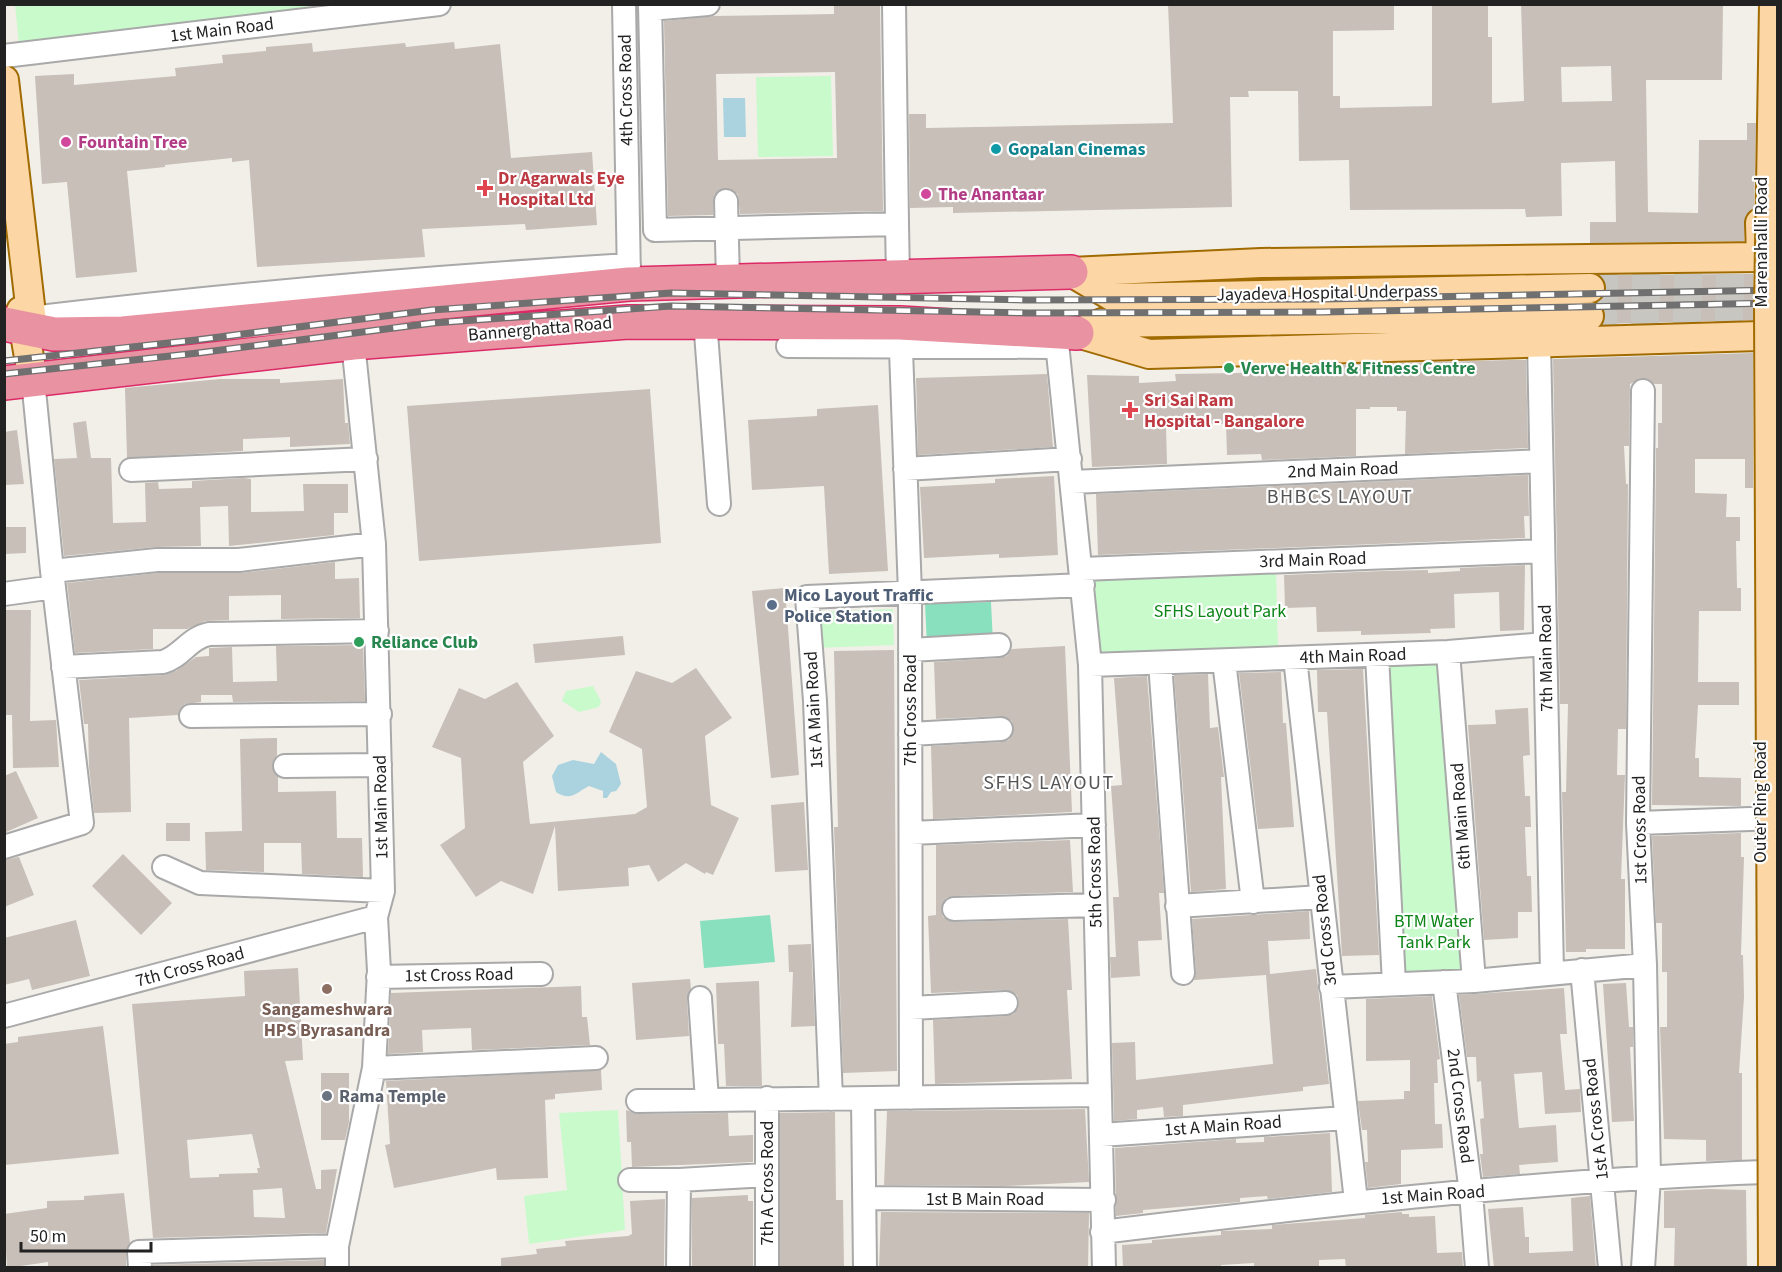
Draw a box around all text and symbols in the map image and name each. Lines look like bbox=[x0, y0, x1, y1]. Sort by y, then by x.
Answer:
street label: 1st Main Road bbox=[169, 11, 275, 49]
street label: 4th Cross Road bbox=[613, 34, 639, 146]
place label: Fountain Tree bbox=[78, 130, 187, 155]
marker: Fountain Tree bbox=[59, 135, 73, 149]
place label: Gopalan Cinemas bbox=[1008, 137, 1146, 162]
marker: Gopalan Cinemas bbox=[989, 142, 1003, 156]
place label: Dr Agarwals Eye Hospital Ltd bbox=[498, 166, 625, 212]
street label: Marenahalli Road bbox=[1749, 177, 1774, 307]
marker: Dr Agarwals Eye Hospital Ltd bbox=[476, 179, 494, 197]
place label: The Anantaar bbox=[938, 182, 1045, 207]
marker: The Anantaar bbox=[919, 187, 933, 201]
street label: Jayadeva Hospital Underpass bbox=[1216, 279, 1438, 307]
street label: Bannerghatta Road bbox=[467, 310, 613, 348]
place label: Verve Health & Fitness Centre bbox=[1240, 356, 1476, 381]
marker: Verve Health & Fitness Centre bbox=[1222, 361, 1236, 375]
place label: Sri Sai Ram Hospital - Bangalore bbox=[1144, 388, 1305, 434]
marker: Sri Sai Ram Hospital - Bangalore bbox=[1121, 401, 1139, 419]
street label: 2nd Main Road bbox=[1287, 456, 1399, 484]
district label: BHBCS LAYOUT bbox=[1267, 483, 1413, 511]
street label: 3rd Main Road bbox=[1259, 546, 1367, 574]
place label: Mico Layout Traffic Police Station bbox=[784, 583, 934, 629]
marker: Mico Layout Traffic Police Station bbox=[765, 598, 779, 612]
park label: SFHS Layout Park bbox=[1154, 599, 1286, 624]
street label: 7th Main Road bbox=[1533, 604, 1559, 712]
place label: Reliance Club bbox=[371, 630, 478, 655]
marker: Reliance Club bbox=[352, 635, 366, 649]
street label: 4th Main Road bbox=[1299, 642, 1407, 670]
street label: 1st A Main Road bbox=[798, 650, 830, 770]
street label: 7th Cross Road bbox=[898, 654, 923, 766]
street label: Outer Ring Road bbox=[1748, 741, 1773, 863]
street label: 1st Main Road bbox=[368, 755, 394, 859]
street label: 6th Main Road bbox=[1445, 762, 1477, 870]
district label: SFHS LAYOUT bbox=[983, 769, 1115, 797]
street label: 1st Cross Road bbox=[1627, 775, 1653, 885]
street label: 5th Cross Road bbox=[1082, 816, 1108, 928]
street label: 3rd Cross Road bbox=[1307, 873, 1343, 987]
park label: BTM Water Tank Park bbox=[1394, 909, 1475, 955]
street label: 7th Cross Road bbox=[133, 940, 247, 994]
street label: 1st Cross Road bbox=[404, 962, 514, 988]
marker: Sangameshwara HPS Byrasandra bbox=[320, 982, 334, 996]
place label: Sangameshwara HPS Byrasandra bbox=[262, 997, 392, 1043]
street label: 2nd Cross Road bbox=[1441, 1047, 1479, 1165]
street label: 1st A Cross Road bbox=[1577, 1057, 1615, 1181]
place label: Rama Temple bbox=[339, 1084, 446, 1109]
marker: Rama Temple bbox=[320, 1089, 334, 1103]
street label: 1st A Main Road bbox=[1163, 1109, 1283, 1143]
street label: 7th A Cross Road bbox=[755, 1120, 780, 1246]
street label: 1st Main Road bbox=[1380, 1179, 1486, 1211]
street label: 1st B Main Road bbox=[926, 1187, 1044, 1212]
scale bar bbox=[21, 1215, 152, 1253]
text: 50 m bbox=[30, 1224, 66, 1249]

